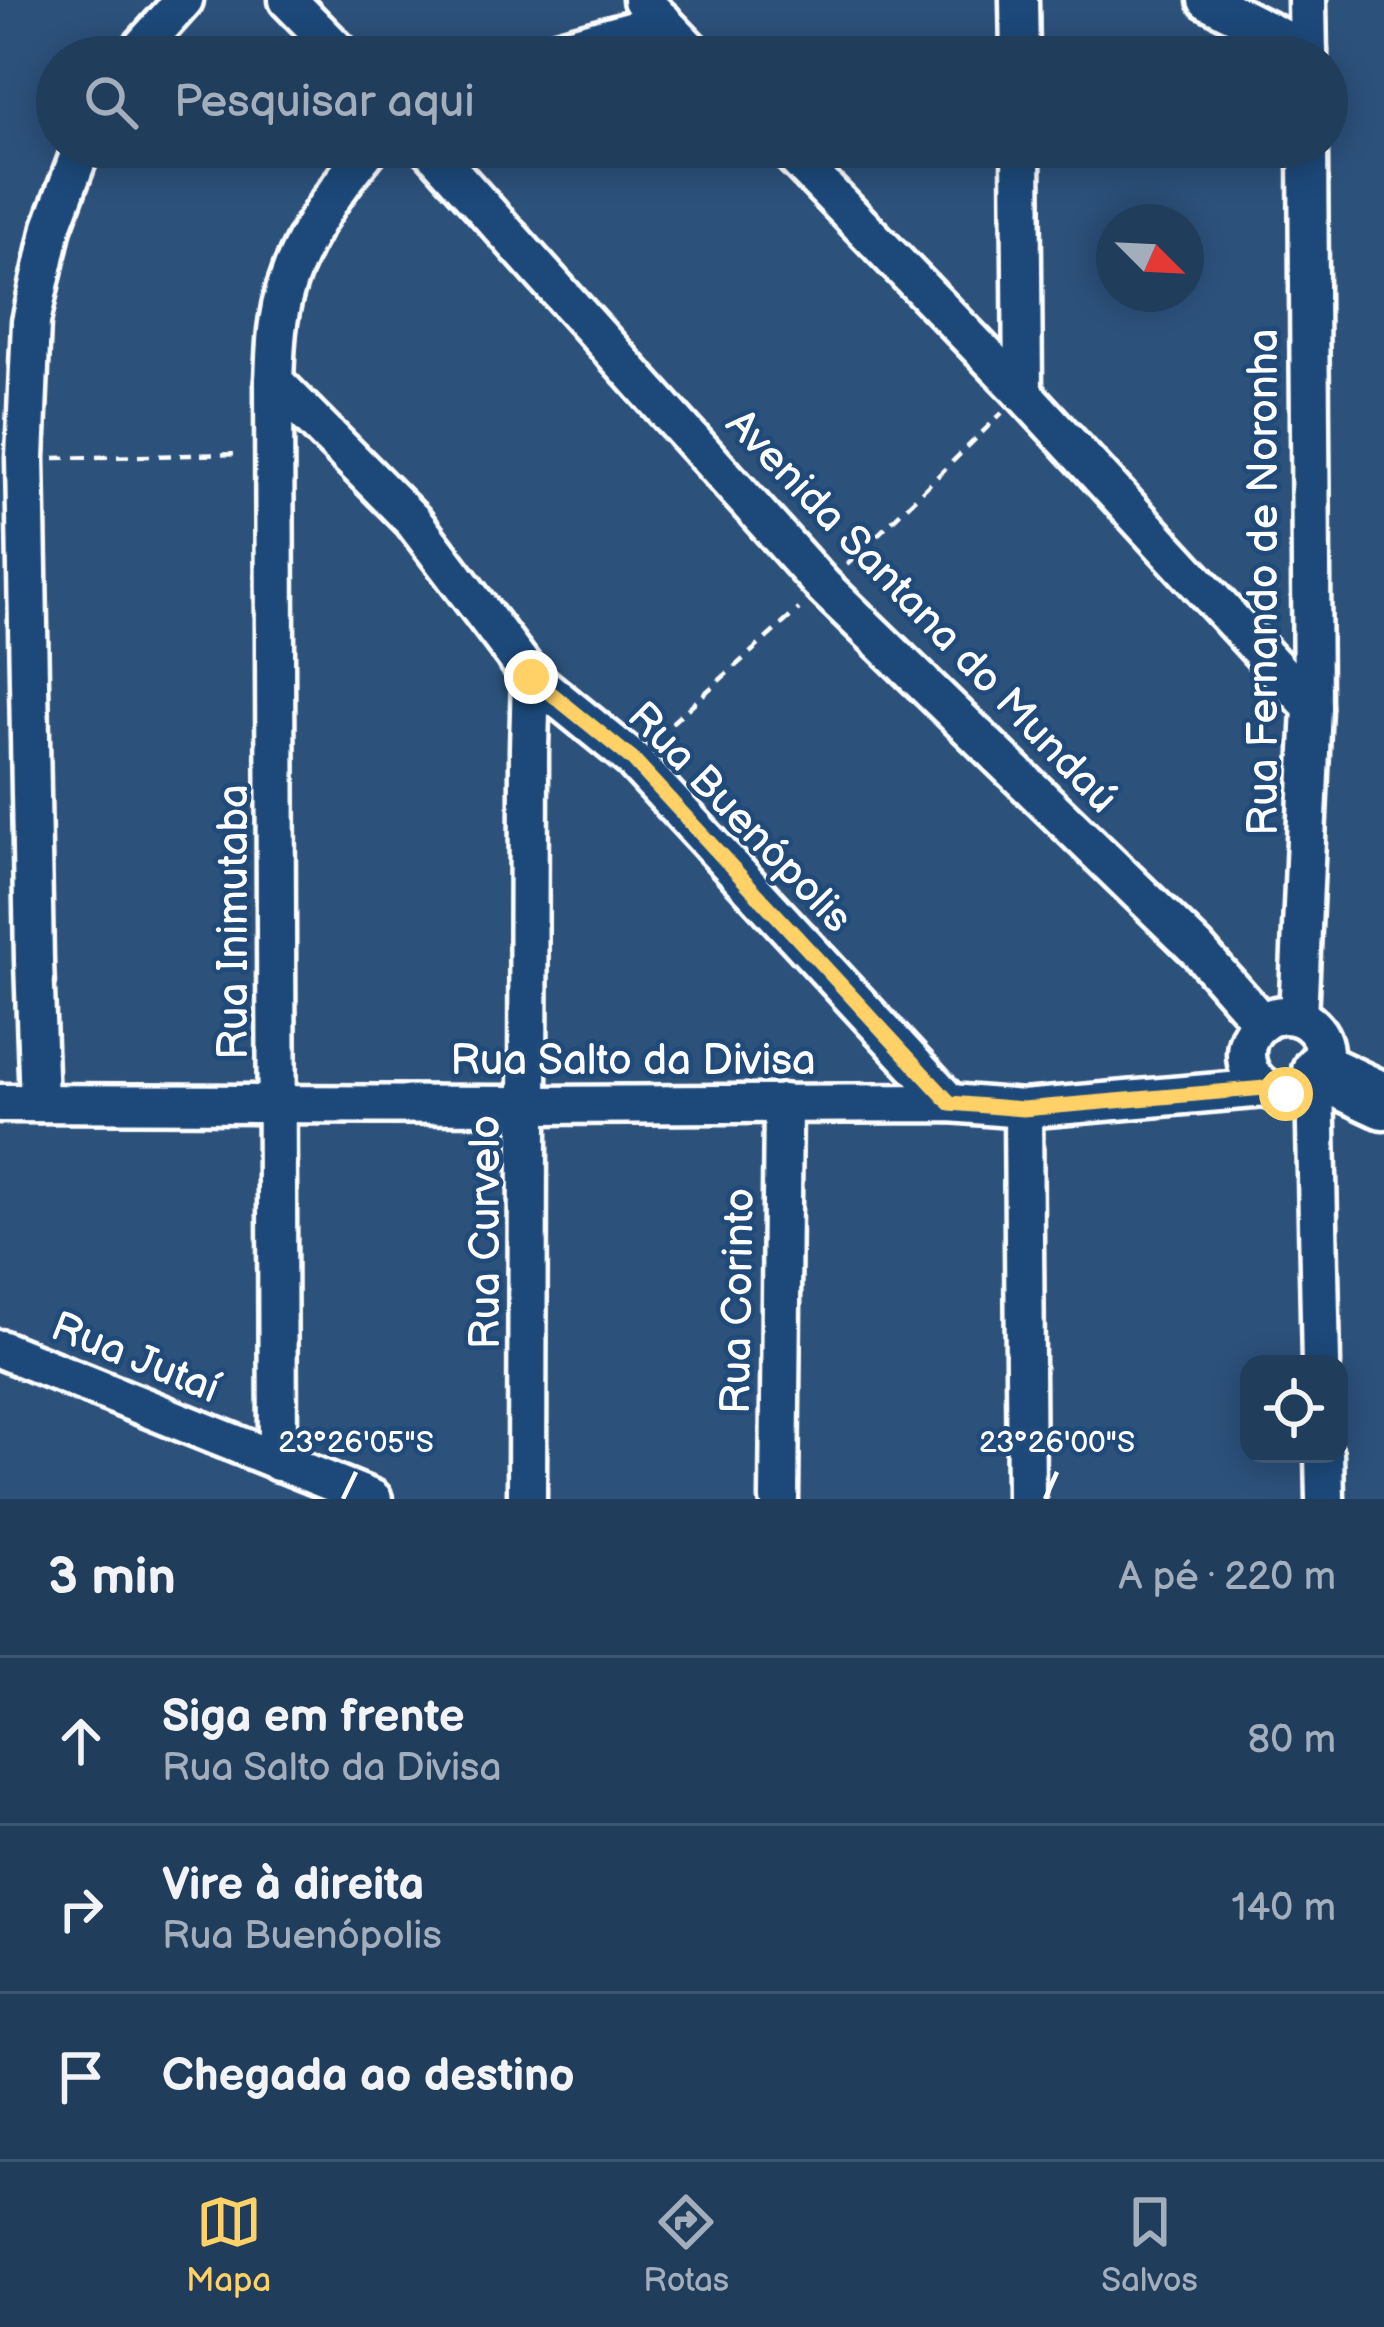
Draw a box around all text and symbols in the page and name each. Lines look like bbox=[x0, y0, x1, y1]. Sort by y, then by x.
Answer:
search box bbox=[36, 36, 1348, 168]
icon: search bbox=[78, 69, 144, 135]
text: Pesquisar aqui bbox=[174, 75, 475, 130]
north arrow bbox=[1096, 204, 1204, 312]
street label: Rua Fernando de Noronha bbox=[1239, 328, 1290, 836]
street label: Avenida Santana do Mundaú bbox=[715, 399, 1128, 824]
route end bbox=[504, 650, 558, 704]
street label: Rua Buenópolis bbox=[616, 692, 862, 944]
street label: Rua Inimutaba bbox=[209, 784, 260, 1060]
street label: Rua Salto da Divisa bbox=[450, 1036, 816, 1087]
route start bbox=[1259, 1067, 1313, 1121]
street label: Rua Curvelo bbox=[461, 1115, 512, 1349]
street label: Rua Corinto bbox=[711, 1187, 766, 1415]
street label: Rua Jutaí bbox=[44, 1302, 228, 1415]
map controls bbox=[1240, 1355, 1348, 1463]
button: locate bbox=[1240, 1355, 1348, 1463]
text: 23°26'05"S bbox=[278, 1425, 434, 1461]
text: 23°26'00"S bbox=[979, 1425, 1135, 1461]
text: 3 min bbox=[48, 1547, 176, 1608]
text: A pé · 220 m bbox=[1118, 1554, 1336, 1601]
text: Siga em frente bbox=[162, 1690, 465, 1745]
icon: ahead bbox=[48, 1708, 114, 1774]
text: 80 m bbox=[1248, 1717, 1336, 1764]
text: Rua Salto da Divisa bbox=[162, 1745, 502, 1792]
text: Vire à direita bbox=[162, 1858, 424, 1913]
icon: right bbox=[48, 1876, 114, 1942]
text: 140 m bbox=[1231, 1885, 1336, 1932]
text: Rua Buenópolis bbox=[162, 1913, 442, 1960]
icon: arrive bbox=[48, 2044, 114, 2110]
text: Chegada ao destino bbox=[162, 2049, 575, 2104]
tab: Mapa bbox=[186, 2189, 271, 2301]
tab: Rotas bbox=[643, 2189, 729, 2301]
tab: Salvos bbox=[1101, 2189, 1198, 2301]

